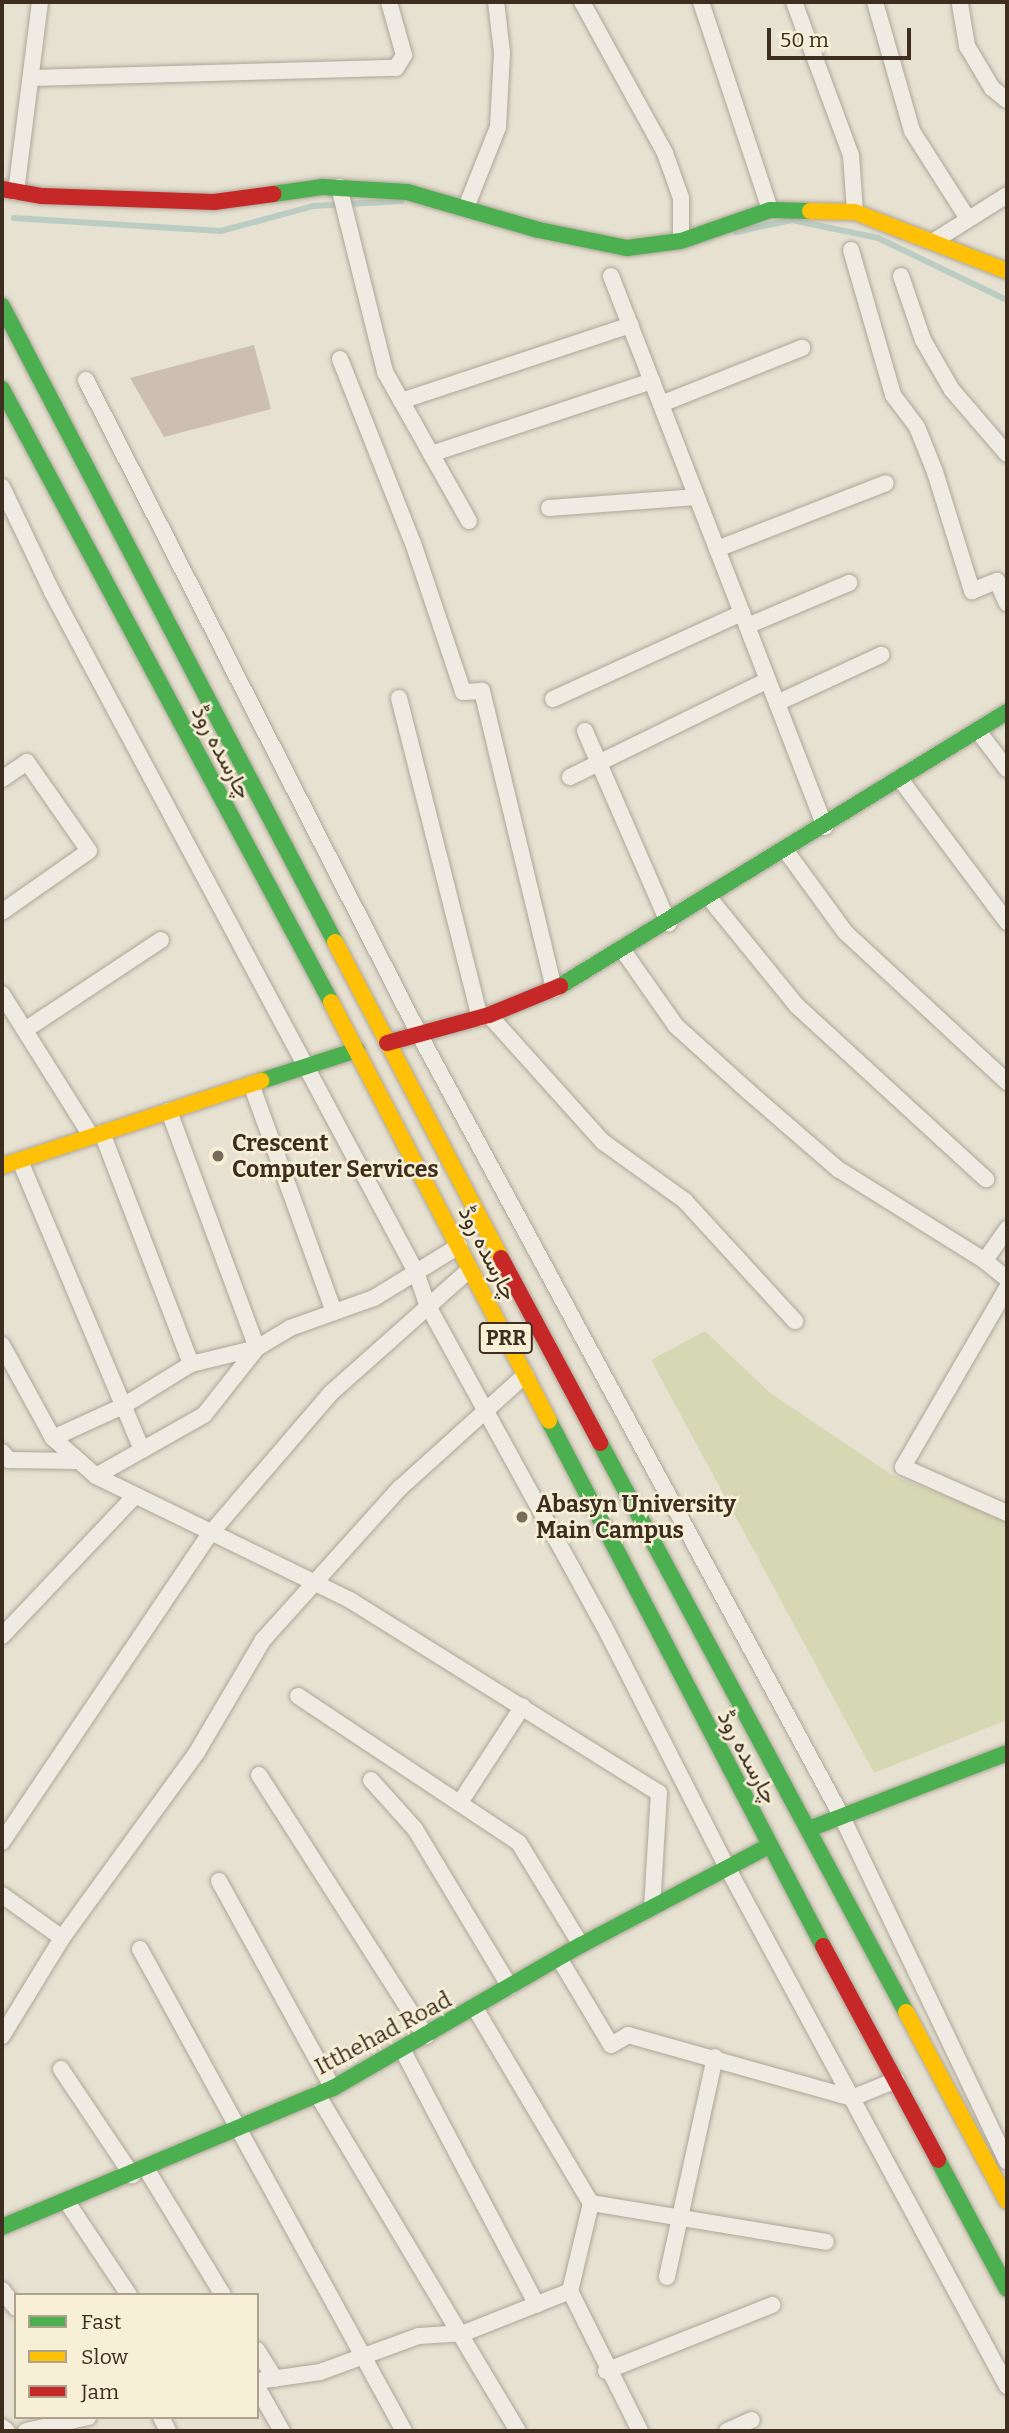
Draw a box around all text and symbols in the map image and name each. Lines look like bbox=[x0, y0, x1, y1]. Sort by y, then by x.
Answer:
scale bar bbox=[771, 14, 914, 58]
text: 50 m bbox=[780, 27, 829, 53]
street label: چارسدہ روڈ bbox=[186, 701, 258, 803]
place label: Crescent Computer Services bbox=[232, 1129, 439, 1183]
marker: Crescent Computer Services bbox=[210, 1148, 226, 1164]
street label: چارسدہ روڈ bbox=[453, 1201, 523, 1305]
road number: PRR bbox=[478, 1320, 534, 1356]
place label: Abasyn University Main Campus bbox=[536, 1490, 736, 1544]
marker: Abasyn University Main Campus bbox=[514, 1509, 530, 1525]
street label: چارسدہ روڈ bbox=[712, 1706, 784, 1808]
street label: Itthehad Road bbox=[310, 1985, 456, 2081]
legend bbox=[14, 2293, 259, 2419]
text: Fast bbox=[81, 2309, 121, 2335]
text: Slow bbox=[81, 2344, 128, 2370]
text: Jam bbox=[81, 2379, 119, 2405]

